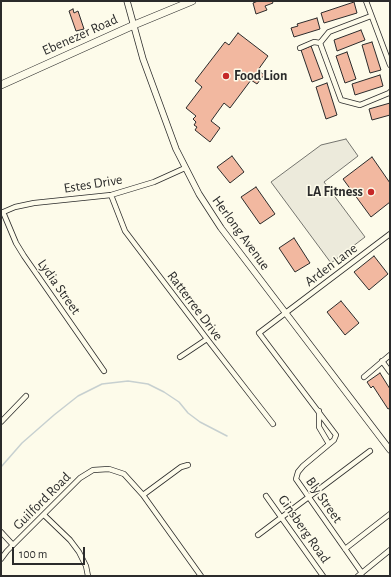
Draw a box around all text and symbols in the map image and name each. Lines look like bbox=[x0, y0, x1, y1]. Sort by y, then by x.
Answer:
street label: Ebenezer Road bbox=[40, 11, 120, 59]
place label: Food Lion bbox=[234, 68, 287, 84]
marker: Food Lion bbox=[221, 71, 231, 81]
street label: Estes Drive bbox=[62, 171, 124, 197]
place label: LA Fitness bbox=[307, 184, 363, 200]
marker: LA Fitness bbox=[366, 187, 376, 197]
street label: Herlong Avenue bbox=[208, 193, 274, 273]
street label: Arden Lane bbox=[301, 240, 361, 290]
street label: Lydia Street bbox=[34, 256, 84, 318]
street label: Ratterree Drive bbox=[163, 268, 227, 344]
street label: Guilford Road bbox=[10, 469, 74, 533]
street label: Bly Street bbox=[302, 474, 346, 526]
street label: Ginsberg Road bbox=[274, 492, 334, 566]
scale bar bbox=[14, 539, 87, 565]
text: 100 m bbox=[19, 548, 47, 560]

